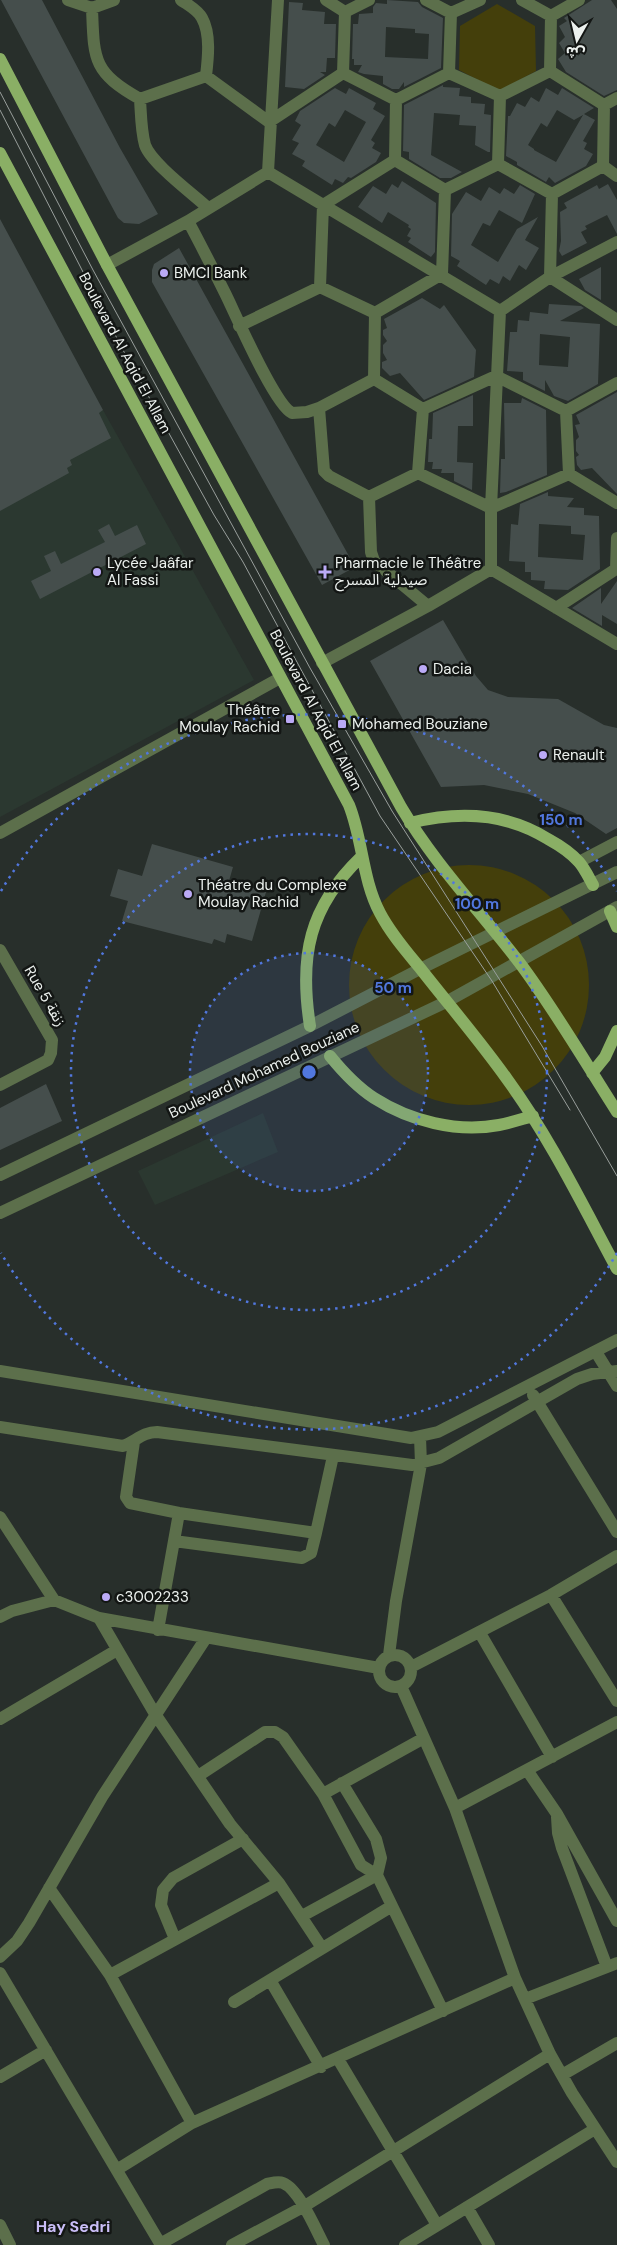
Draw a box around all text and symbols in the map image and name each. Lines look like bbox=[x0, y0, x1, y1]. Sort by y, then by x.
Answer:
north arrow bbox=[552, 15, 602, 65]
text: ش bbox=[564, 43, 586, 63]
place label: BMCI Bank bbox=[174, 263, 248, 283]
marker: BMCI Bank bbox=[158, 267, 170, 279]
street label: Boulevard Al Aqid El Allam bbox=[74, 269, 176, 437]
place label: Lycée Jaâfar Al Fassi bbox=[107, 553, 194, 590]
place label: Pharmacie le Théâtre صيدلية المسرح bbox=[335, 553, 481, 592]
marker: Lycée Jaâfar Al Fassi bbox=[91, 566, 103, 578]
marker: Pharmacie le Théâtre صيدلية المسرح bbox=[319, 566, 331, 578]
street label: Boulevard Al Aqid El Allam bbox=[265, 626, 367, 794]
place label: Dacia bbox=[433, 659, 472, 679]
marker: Dacia bbox=[417, 663, 429, 675]
place label: Théâtre Moulay Rachid bbox=[179, 700, 280, 737]
marker: Théâtre Moulay Rachid bbox=[284, 713, 296, 725]
place label: Mohamed Bouziane bbox=[352, 714, 488, 734]
marker: Mohamed Bouziane bbox=[336, 718, 348, 730]
place label: Renault bbox=[553, 745, 605, 765]
marker: Renault bbox=[537, 749, 549, 761]
text: 150 m bbox=[540, 810, 583, 830]
place label: Théatre du Complexe Moulay Rachid bbox=[198, 875, 347, 912]
marker: Théatre du Complexe Moulay Rachid bbox=[182, 888, 194, 900]
text: 100 m bbox=[455, 894, 499, 914]
street label: Rue 5 زنقة bbox=[20, 962, 70, 1030]
text: 50 m bbox=[374, 978, 412, 998]
street label: Boulevard Mohamed Bouziane bbox=[165, 1017, 363, 1123]
centre of rings bbox=[300, 1063, 318, 1081]
place label: c3002233 bbox=[116, 1587, 189, 1607]
marker: c3002233 bbox=[100, 1591, 112, 1603]
district label: Hay Sedri bbox=[36, 2216, 110, 2237]

